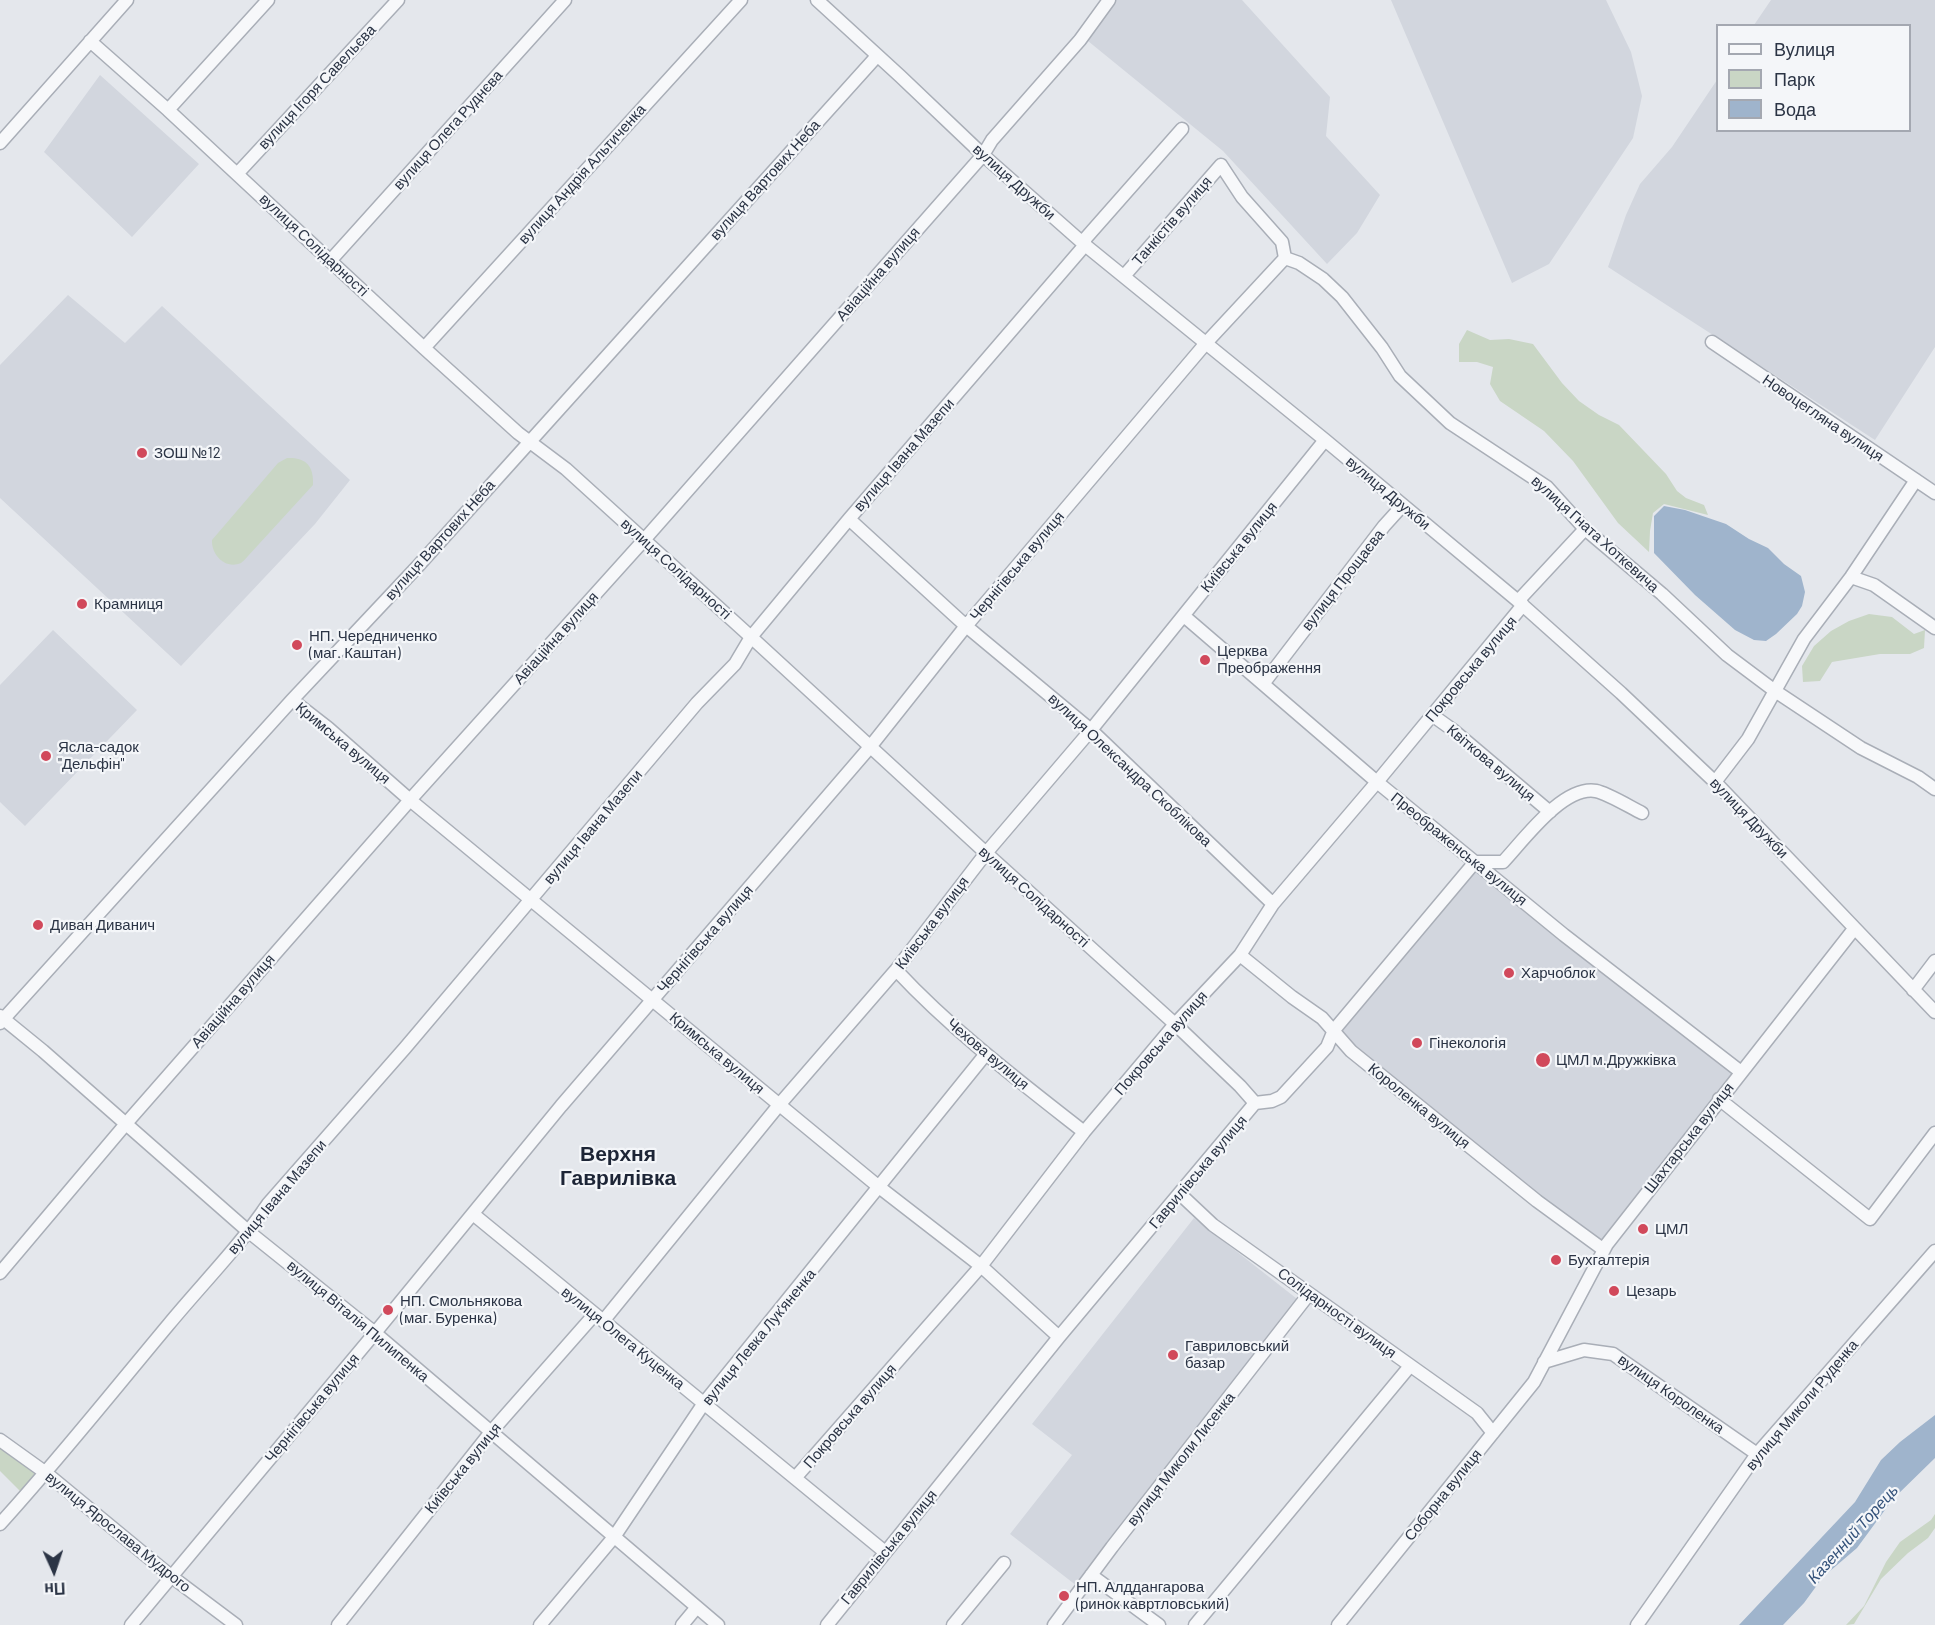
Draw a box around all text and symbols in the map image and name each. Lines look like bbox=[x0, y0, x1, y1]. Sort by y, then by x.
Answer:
street label: вулиця Ігоря Савельєва bbox=[255, 21, 379, 153]
legend bbox=[1716, 24, 1911, 132]
text: Вулиця bbox=[1774, 38, 1835, 60]
street label: вулиця Олега Руднєва bbox=[390, 67, 506, 193]
text: Парк bbox=[1774, 68, 1815, 90]
text: Вода bbox=[1774, 98, 1816, 120]
street label: вулиця Андрія Альтиченка bbox=[514, 100, 650, 248]
street label: вулиця Вартових Неба bbox=[706, 116, 824, 244]
street label: вулиця Дружби bbox=[969, 140, 1059, 224]
street label: Танкістів вулиця bbox=[1128, 173, 1216, 269]
street label: вулиця Солідарності bbox=[256, 190, 372, 300]
street label: Авіаційна вулиця bbox=[832, 223, 924, 325]
street label: Новоцегляна вулиця bbox=[1759, 371, 1887, 465]
street label: вулиця Івана Мазепи bbox=[850, 395, 958, 515]
place label: ЗОШ №12 bbox=[154, 444, 221, 462]
marker: ЗОШ №12 bbox=[135, 446, 149, 460]
street label: вулиця Дружби bbox=[1342, 452, 1434, 534]
street label: вулиця Гната Хоткевича bbox=[1527, 472, 1663, 596]
street label: вулиця Вартових Неба bbox=[381, 476, 499, 604]
street label: Київська вулиця bbox=[1197, 498, 1281, 596]
street label: Чернігівська вулиця bbox=[966, 508, 1068, 624]
street label: вулиця Солідарності bbox=[617, 515, 735, 623]
street label: вулиця Прощаєва bbox=[1298, 526, 1388, 634]
street label: Авіаційна вулиця bbox=[510, 588, 602, 688]
place label: Крамниця bbox=[94, 595, 163, 613]
marker: Крамниця bbox=[75, 597, 89, 611]
street label: Покровська вулиця bbox=[1422, 613, 1520, 725]
place label: НП. Чередниченко (маг. Каштан) bbox=[309, 627, 437, 662]
marker: НП. Чередниченко (маг. Каштан) bbox=[290, 638, 304, 652]
place label: Церква Преображення bbox=[1217, 642, 1321, 677]
marker: Церква Преображення bbox=[1198, 653, 1212, 667]
street label: вулиця Олександра Скоблікова bbox=[1045, 690, 1215, 850]
street label: Кримська вулиця bbox=[292, 698, 394, 788]
street label: Квіткова вулиця bbox=[1443, 721, 1539, 805]
place label: Ясла-садок "Дельфін" bbox=[58, 738, 139, 773]
marker: Ясла-садок "Дельфін" bbox=[39, 749, 53, 763]
street label: вулиця Івана Мазепи bbox=[540, 766, 646, 888]
street label: вулиця Дружби bbox=[1706, 774, 1792, 862]
street label: Преображенська вулиця bbox=[1387, 789, 1531, 909]
street label: вулиця Солідарності bbox=[975, 843, 1093, 951]
street label: Київська вулиця bbox=[891, 873, 973, 973]
street label: Чернігівська вулиця bbox=[653, 881, 757, 997]
place label: Диван Диванич bbox=[50, 916, 155, 934]
marker: Диван Диванич bbox=[31, 918, 45, 932]
street label: Авіаційна вулиця bbox=[187, 950, 279, 1052]
place label: Харчоблок bbox=[1521, 964, 1595, 982]
marker: Харчоблок bbox=[1502, 966, 1516, 980]
street label: Покровська вулиця bbox=[1111, 987, 1211, 1099]
street label: Кримська вулиця bbox=[666, 1008, 768, 1098]
street label: Чехова вулиця bbox=[943, 1014, 1033, 1094]
place label: Гінекологія bbox=[1429, 1034, 1506, 1052]
marker: Гінекологія bbox=[1410, 1036, 1424, 1050]
marker: ЦМЛ м.Дружківка bbox=[1534, 1051, 1552, 1069]
place label: ЦМЛ м.Дружківка bbox=[1556, 1051, 1676, 1069]
street label: Короленка вулиця bbox=[1364, 1059, 1474, 1153]
street label: Шахтарська вулиця bbox=[1640, 1079, 1738, 1197]
street label: Гаврилівська вулиця bbox=[1145, 1112, 1251, 1232]
street label: вулиця Івана Мазепи bbox=[224, 1136, 330, 1258]
district label: Верхня Гаврилівка bbox=[560, 1141, 676, 1191]
place label: ЦМЛ bbox=[1655, 1220, 1688, 1238]
marker: ЦМЛ bbox=[1636, 1222, 1650, 1236]
place label: Бухгалтерія bbox=[1568, 1251, 1650, 1269]
marker: Бухгалтерія bbox=[1549, 1253, 1563, 1267]
street label: вулиця Віталія Пилипенка bbox=[283, 1256, 433, 1386]
street label: Солідарності вулиця bbox=[1274, 1264, 1400, 1362]
street label: вулиця Левка Лук'яненка bbox=[698, 1265, 820, 1409]
place label: Цезарь bbox=[1626, 1282, 1676, 1300]
street label: вулиця Олега Куценка bbox=[558, 1283, 688, 1393]
marker: Цезарь bbox=[1607, 1284, 1621, 1298]
place label: НП. Смольнякова (маг. Буренка) bbox=[400, 1292, 522, 1327]
marker: НП. Смольнякова (маг. Буренка) bbox=[381, 1303, 395, 1317]
street label: вулиця Миколи Руденка bbox=[1742, 1336, 1862, 1474]
place label: Гавриловський базар bbox=[1185, 1337, 1289, 1372]
marker: Гавриловський базар bbox=[1166, 1348, 1180, 1362]
street label: Чернігівська вулиця bbox=[261, 1350, 363, 1466]
street label: вулиця Короленка bbox=[1614, 1351, 1728, 1437]
street label: Покровська вулиця bbox=[800, 1360, 900, 1472]
street label: вулиця Миколи Лисенка bbox=[1123, 1388, 1239, 1530]
street label: Київська вулиця bbox=[421, 1419, 505, 1517]
street label: Соборна вулиця bbox=[1401, 1446, 1485, 1544]
street label: вулиця Ярослава Мудрого bbox=[42, 1468, 194, 1596]
water label: Казенний Торець bbox=[1804, 1481, 1902, 1587]
street label: Гаврилівська вулиця bbox=[837, 1486, 941, 1608]
north arrow bbox=[24, 1541, 84, 1601]
place label: НП. Алддангарова (ринок кавртловський) bbox=[1076, 1578, 1228, 1613]
text: Пн bbox=[44, 1579, 66, 1600]
marker: НП. Алддангарова (ринок кавртловський) bbox=[1057, 1589, 1071, 1603]

